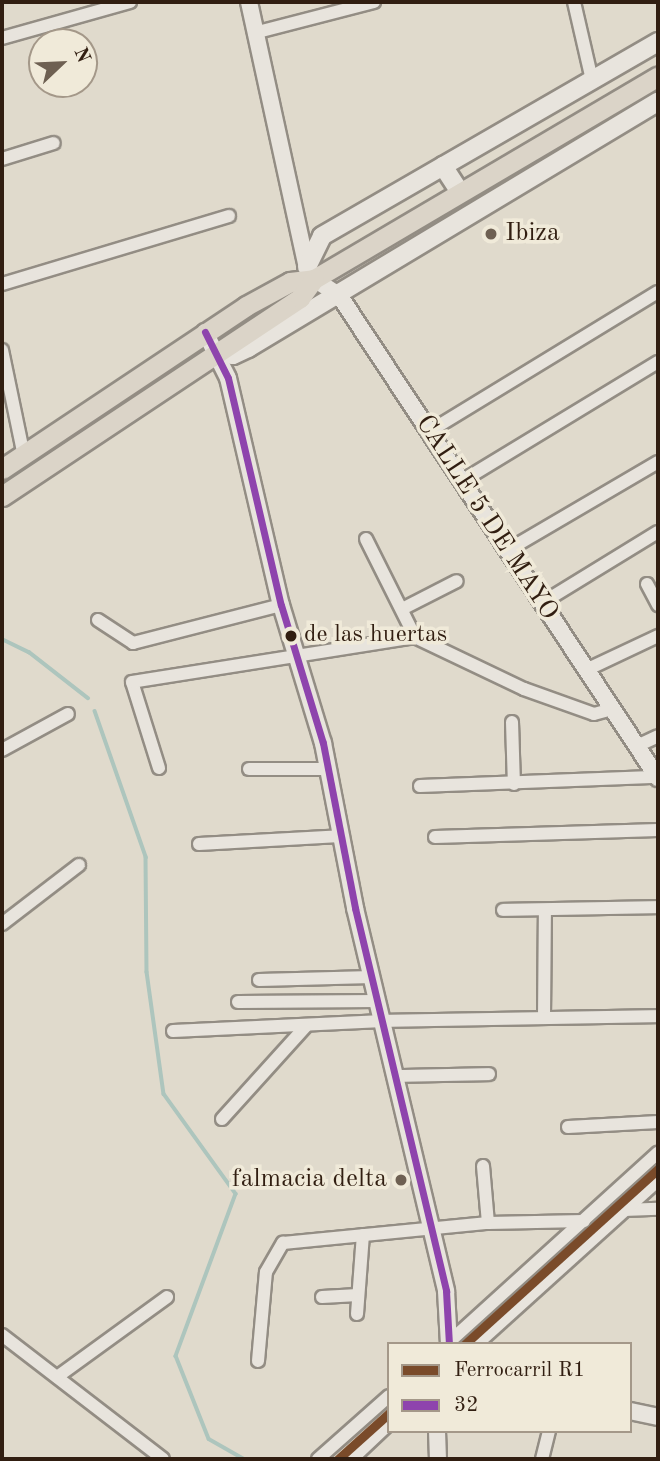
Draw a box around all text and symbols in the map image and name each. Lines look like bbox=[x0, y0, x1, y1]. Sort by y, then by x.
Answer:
north arrow bbox=[28, 28, 98, 98]
text: N bbox=[69, 45, 93, 66]
place label: Ibiza bbox=[505, 218, 560, 250]
marker: Ibiza bbox=[483, 226, 499, 242]
street label: CALLE 5 DE MAYO bbox=[408, 410, 564, 626]
place label: de las huertas bbox=[304, 622, 447, 650]
marker: de las huertas bbox=[284, 629, 298, 643]
place label: falmacia delta bbox=[232, 1164, 387, 1196]
marker: falmacia delta bbox=[393, 1172, 409, 1188]
legend bbox=[387, 1342, 632, 1433]
text: Ferrocarril R1 bbox=[454, 1360, 585, 1381]
text: 32 bbox=[454, 1395, 478, 1416]

